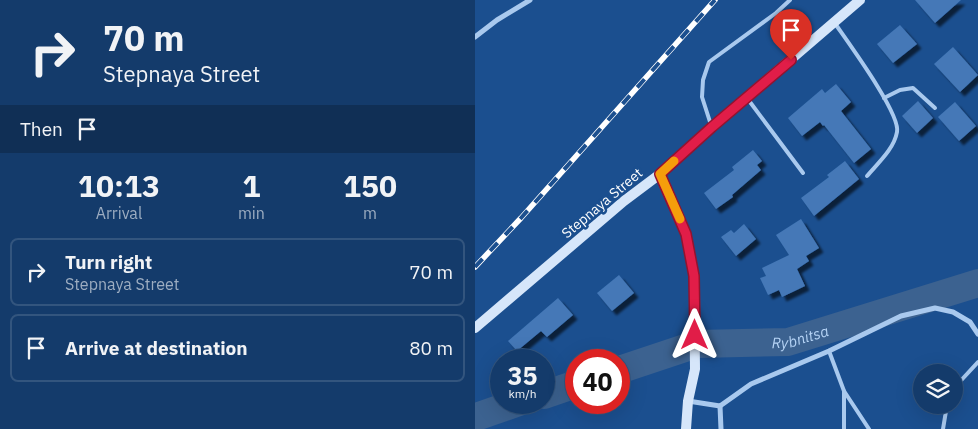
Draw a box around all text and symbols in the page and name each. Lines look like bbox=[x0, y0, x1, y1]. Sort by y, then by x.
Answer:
pin bbox=[770, 9, 812, 60]
text: 70 m bbox=[103, 15, 185, 61]
icon: arrive bbox=[777, 16, 805, 44]
icon: right bbox=[20, 20, 85, 85]
text: Stepnaya Street bbox=[103, 59, 260, 88]
icon: arrive bbox=[73, 115, 101, 143]
text: Then bbox=[20, 117, 63, 141]
street label: Stepnaya Street bbox=[558, 164, 646, 242]
text: 10:13 bbox=[78, 166, 160, 205]
text: 1 bbox=[242, 166, 260, 205]
text: 150 bbox=[343, 166, 397, 205]
text: Arrival bbox=[96, 203, 142, 223]
text: min bbox=[238, 203, 265, 223]
text: m bbox=[363, 203, 377, 223]
text: Turn right bbox=[65, 250, 152, 274]
icon: right bbox=[22, 258, 50, 286]
text: 70 m bbox=[409, 260, 453, 284]
text: Stepnaya Street bbox=[65, 274, 179, 294]
position arrow bbox=[668, 308, 720, 360]
water label: Rybnitsa bbox=[771, 320, 831, 352]
icon: arrive bbox=[22, 334, 50, 362]
text: Arrive at destination bbox=[65, 336, 248, 360]
text: 80 m bbox=[409, 336, 453, 360]
speed limit sign: 40 bbox=[565, 349, 630, 414]
text: 35 bbox=[507, 359, 538, 392]
map controls bbox=[913, 364, 963, 414]
button: layers bbox=[913, 364, 963, 414]
text: km/h bbox=[508, 386, 537, 401]

